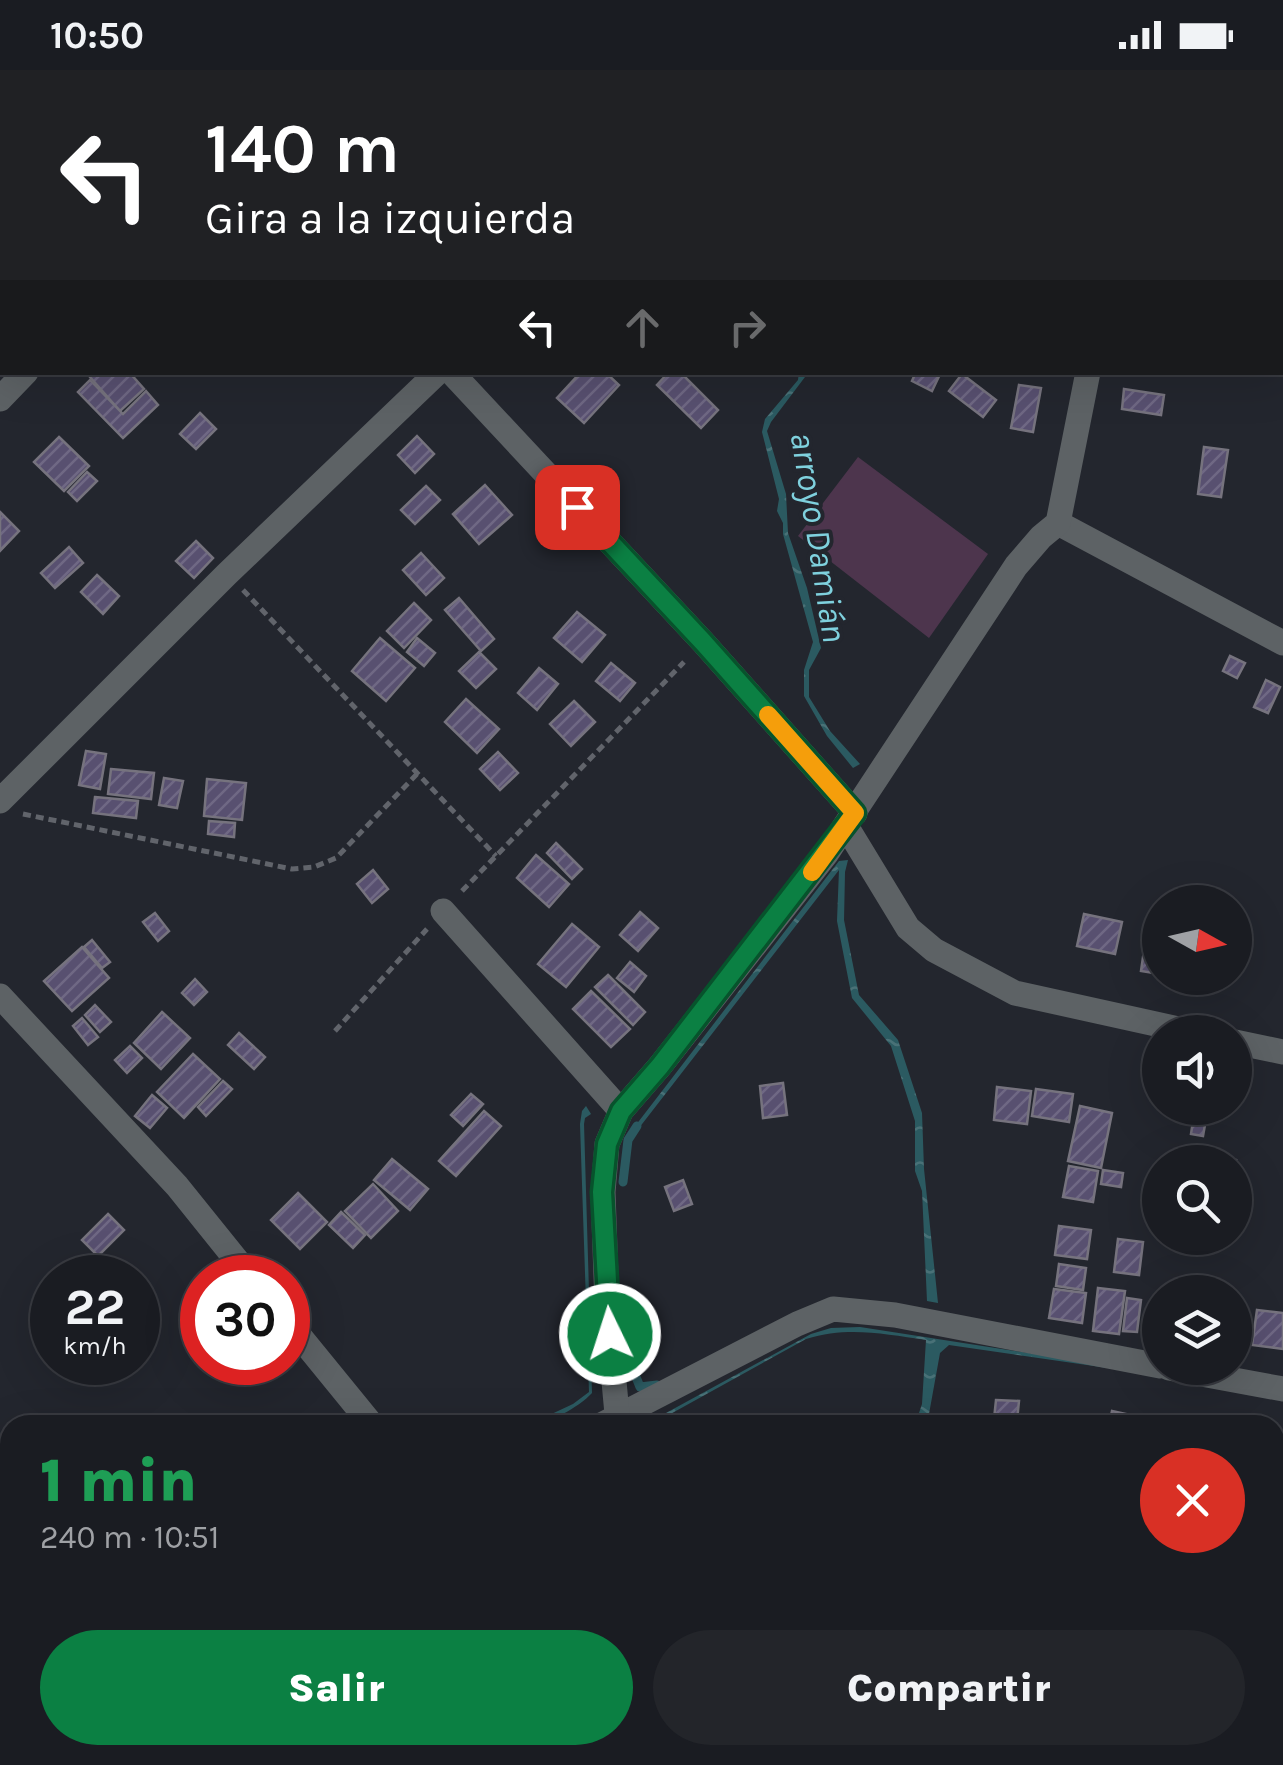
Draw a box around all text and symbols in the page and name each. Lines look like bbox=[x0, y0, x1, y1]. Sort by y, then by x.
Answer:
text: 10:50 bbox=[50, 13, 144, 58]
text: 140 m bbox=[205, 108, 400, 190]
icon: left bbox=[40, 110, 170, 240]
text: Gira a la izquierda bbox=[205, 192, 575, 244]
icon: left bbox=[510, 300, 565, 355]
icon: ahead bbox=[615, 300, 670, 355]
icon: right bbox=[720, 300, 775, 355]
water label: arroyo Damián bbox=[782, 429, 855, 645]
pin bbox=[535, 465, 620, 550]
icon: arrive bbox=[550, 480, 605, 535]
north arrow bbox=[1142, 885, 1252, 995]
map controls bbox=[1142, 885, 1252, 1385]
button: sound bbox=[1142, 1015, 1252, 1125]
button: search bbox=[1142, 1145, 1252, 1255]
speed limit sign: 30 bbox=[180, 1255, 310, 1385]
button: layers bbox=[1142, 1275, 1252, 1385]
text: 22 bbox=[65, 1278, 125, 1337]
position arrow bbox=[558, 1282, 662, 1386]
text: km/h bbox=[63, 1331, 127, 1360]
text: 1 min bbox=[40, 1446, 197, 1516]
button: close bbox=[1140, 1448, 1245, 1553]
text: 240 m · 10:51 bbox=[40, 1519, 219, 1556]
button: Salir bbox=[40, 1630, 633, 1745]
button: Compartir bbox=[653, 1630, 1245, 1745]

